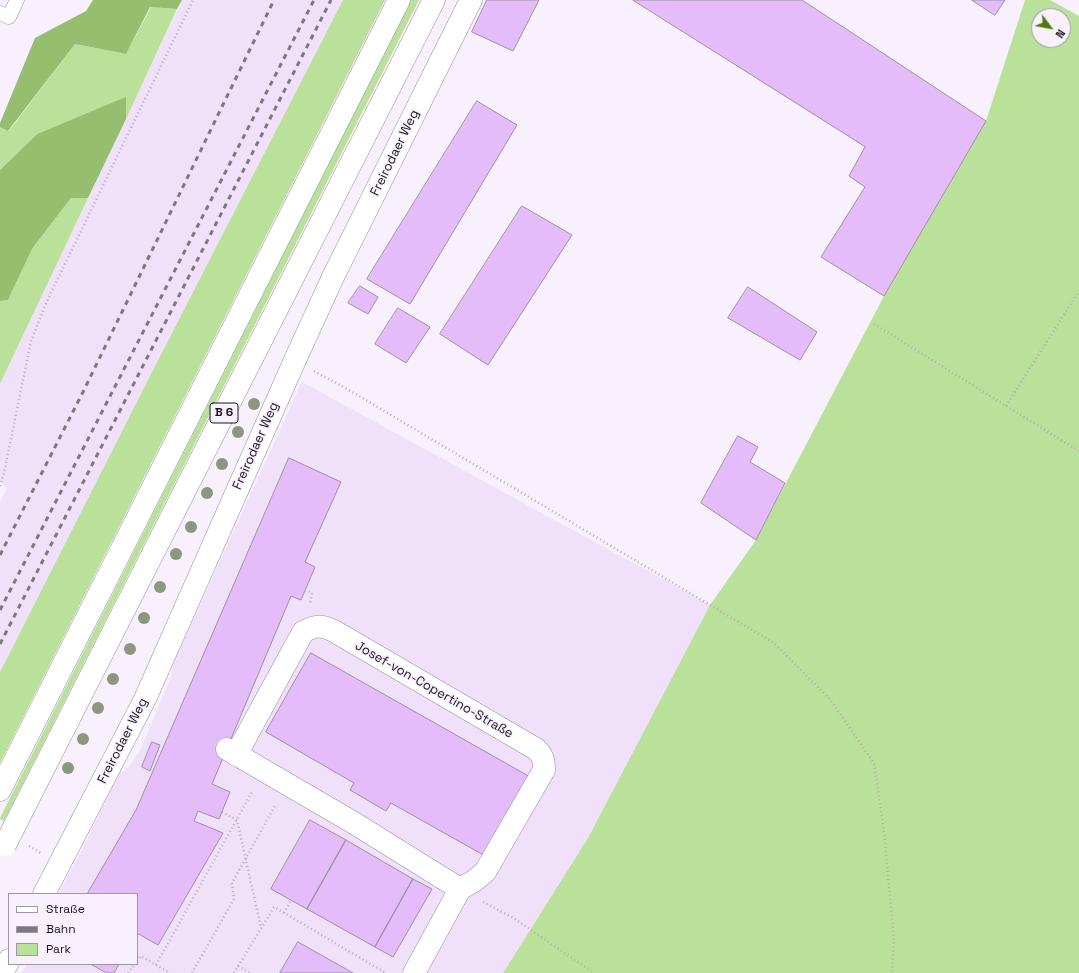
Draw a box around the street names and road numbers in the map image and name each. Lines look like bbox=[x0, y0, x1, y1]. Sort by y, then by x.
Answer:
street label: Freirodaer Weg bbox=[367, 107, 423, 199]
street label: Freirodaer Weg bbox=[230, 400, 282, 492]
road number: B 6 bbox=[210, 403, 238, 423]
street label: Josef-von-Copertino-Straße bbox=[352, 638, 516, 742]
street label: Freirodaer Weg bbox=[95, 696, 151, 786]

